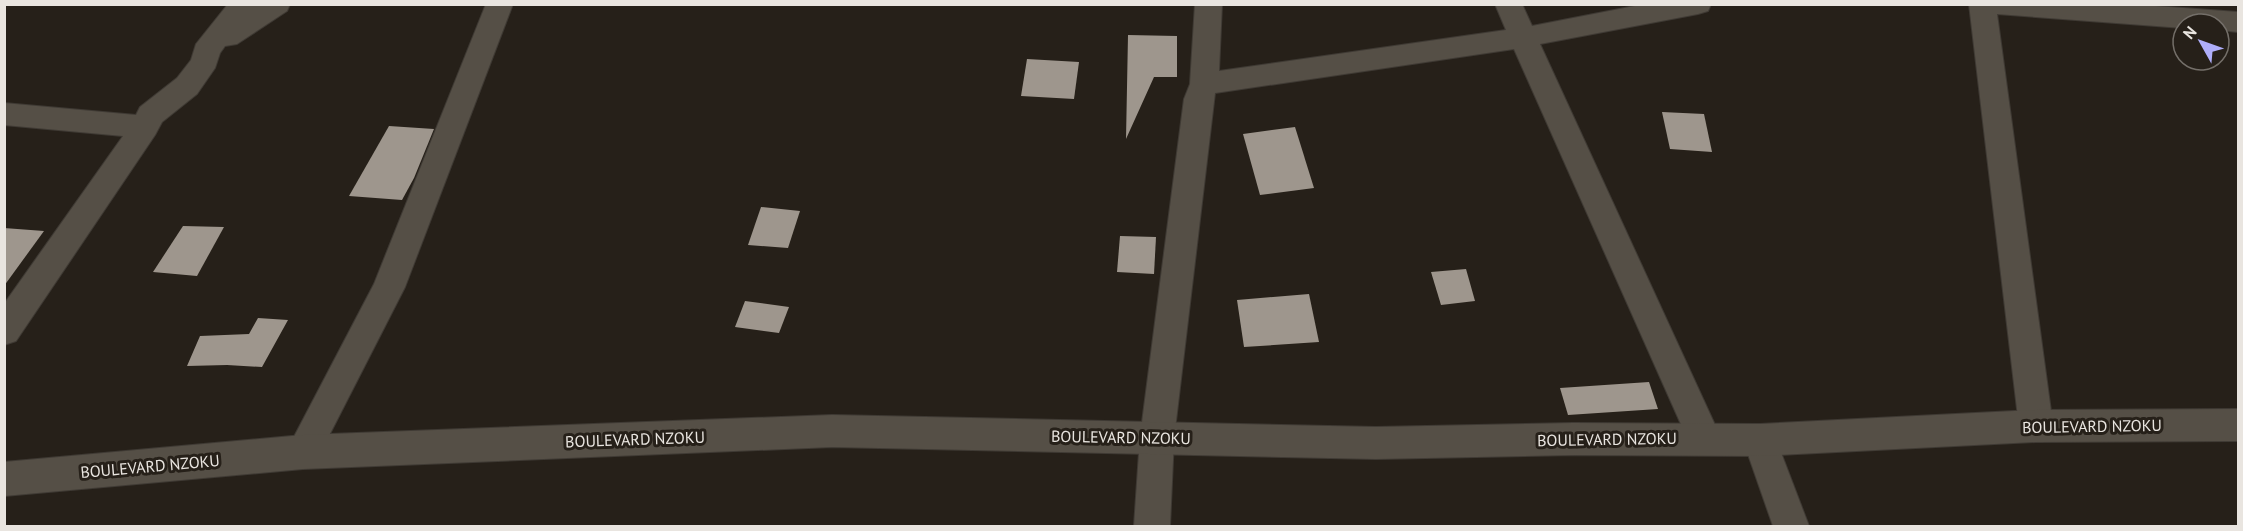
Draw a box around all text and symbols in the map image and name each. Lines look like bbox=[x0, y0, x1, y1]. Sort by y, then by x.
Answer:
north arrow bbox=[2171, 12, 2231, 72]
text: N bbox=[2178, 22, 2201, 43]
street label: BOULEVARD NZOKU bbox=[2022, 415, 2162, 437]
street label: BOULEVARD NZOKU bbox=[1051, 426, 1191, 448]
street label: BOULEVARD NZOKU bbox=[565, 427, 705, 451]
street label: BOULEVARD NZOKU bbox=[1537, 428, 1677, 450]
street label: BOULEVARD NZOKU bbox=[79, 450, 221, 482]

